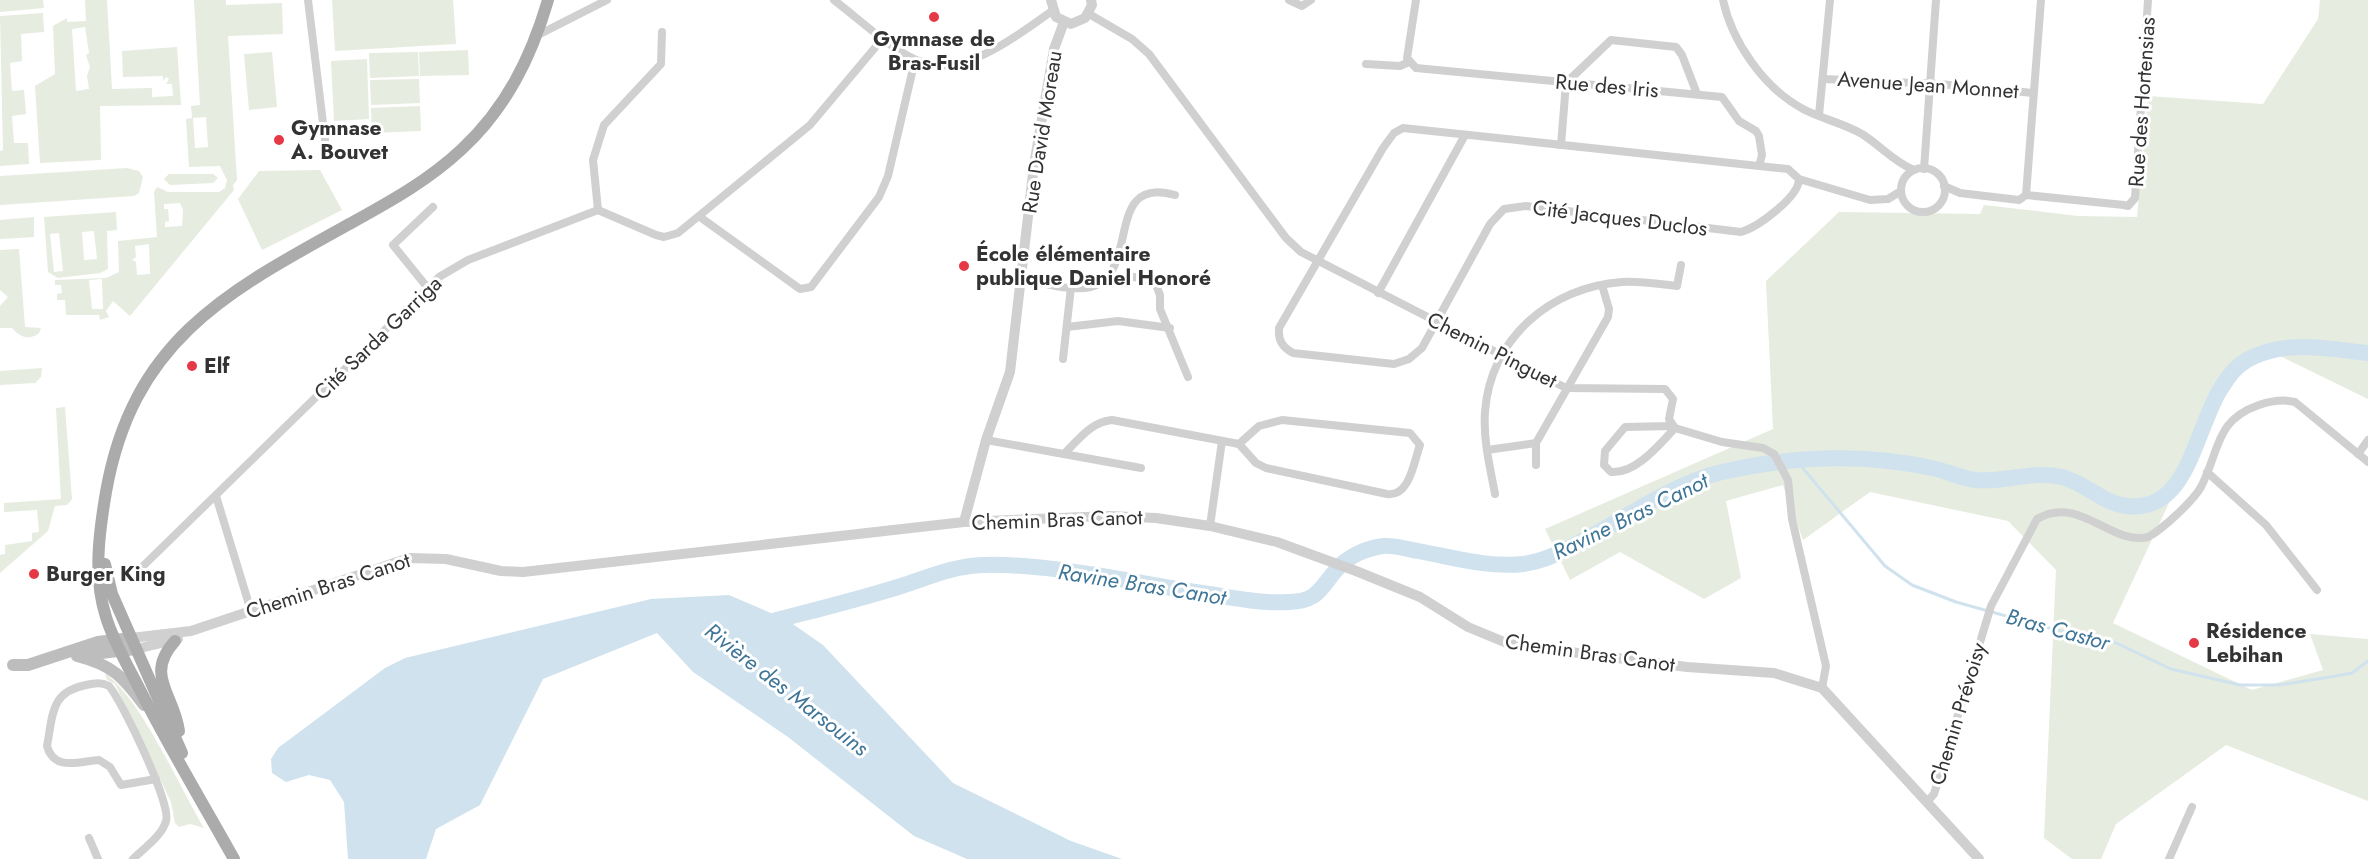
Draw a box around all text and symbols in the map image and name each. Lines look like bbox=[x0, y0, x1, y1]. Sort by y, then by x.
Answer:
marker: Gymnase de Bras-Fusil bbox=[927, 10, 941, 24]
street label: Rue des Hortensias bbox=[2121, 16, 2163, 188]
place label: Gymnase de Bras-Fusil bbox=[873, 24, 995, 78]
street label: Rue David Moreau bbox=[1014, 48, 1070, 216]
street label: Avenue Jean Monnet bbox=[1836, 64, 2020, 106]
street label: Rue des Iris bbox=[1554, 67, 1660, 105]
place label: Gymnase A. Bouvet bbox=[290, 113, 388, 167]
marker: Gymnase A. Bouvet bbox=[272, 133, 286, 147]
street label: Cité Jacques Duclos bbox=[1531, 192, 1709, 244]
place label: École élémentaire publique Daniel Honoré bbox=[976, 239, 1211, 293]
marker: École élémentaire publique Daniel Honoré bbox=[957, 259, 971, 273]
street label: Cité Sarda Garriga bbox=[307, 269, 449, 407]
street label: Chemin Pinguet bbox=[1422, 304, 1562, 396]
place label: Elf bbox=[204, 351, 230, 381]
marker: Elf bbox=[185, 359, 199, 373]
water label: Ravine Bras Canot bbox=[1547, 464, 1715, 567]
street label: Chemin Bras Canot bbox=[971, 502, 1143, 538]
street label: Chemin Bras Canot bbox=[242, 545, 414, 627]
water label: Ravine Bras Canot bbox=[1056, 555, 1230, 613]
place label: Burger King bbox=[46, 559, 165, 589]
marker: Burger King bbox=[27, 567, 41, 581]
water label: Bras Castor bbox=[2003, 600, 2115, 659]
water label: Rivière des Marsouins bbox=[698, 615, 876, 763]
place label: Résidence Lebihan bbox=[2206, 616, 2306, 670]
street label: Chemin Bras Canot bbox=[1503, 626, 1677, 680]
marker: Résidence Lebihan bbox=[2187, 636, 2201, 650]
street label: Chemin Prévoisy bbox=[1922, 638, 1994, 789]

